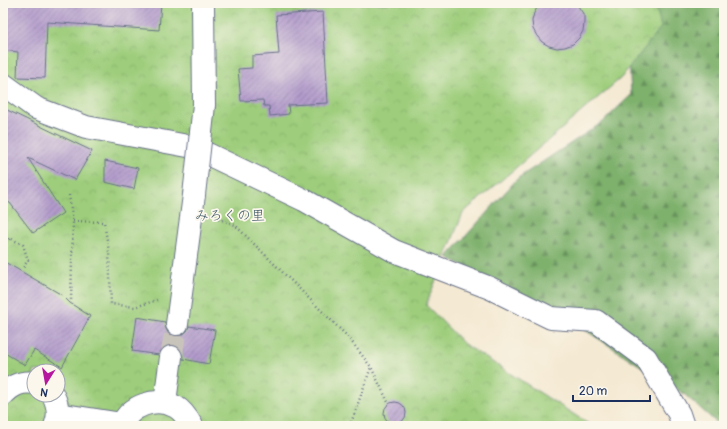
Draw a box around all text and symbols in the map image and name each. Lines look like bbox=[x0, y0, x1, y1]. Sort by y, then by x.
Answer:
park label: みろくの里 bbox=[195, 207, 265, 224]
north arrow bbox=[26, 363, 66, 403]
scale bar bbox=[573, 377, 650, 403]
text: 20 m bbox=[579, 384, 608, 399]
text: N bbox=[39, 385, 49, 399]

